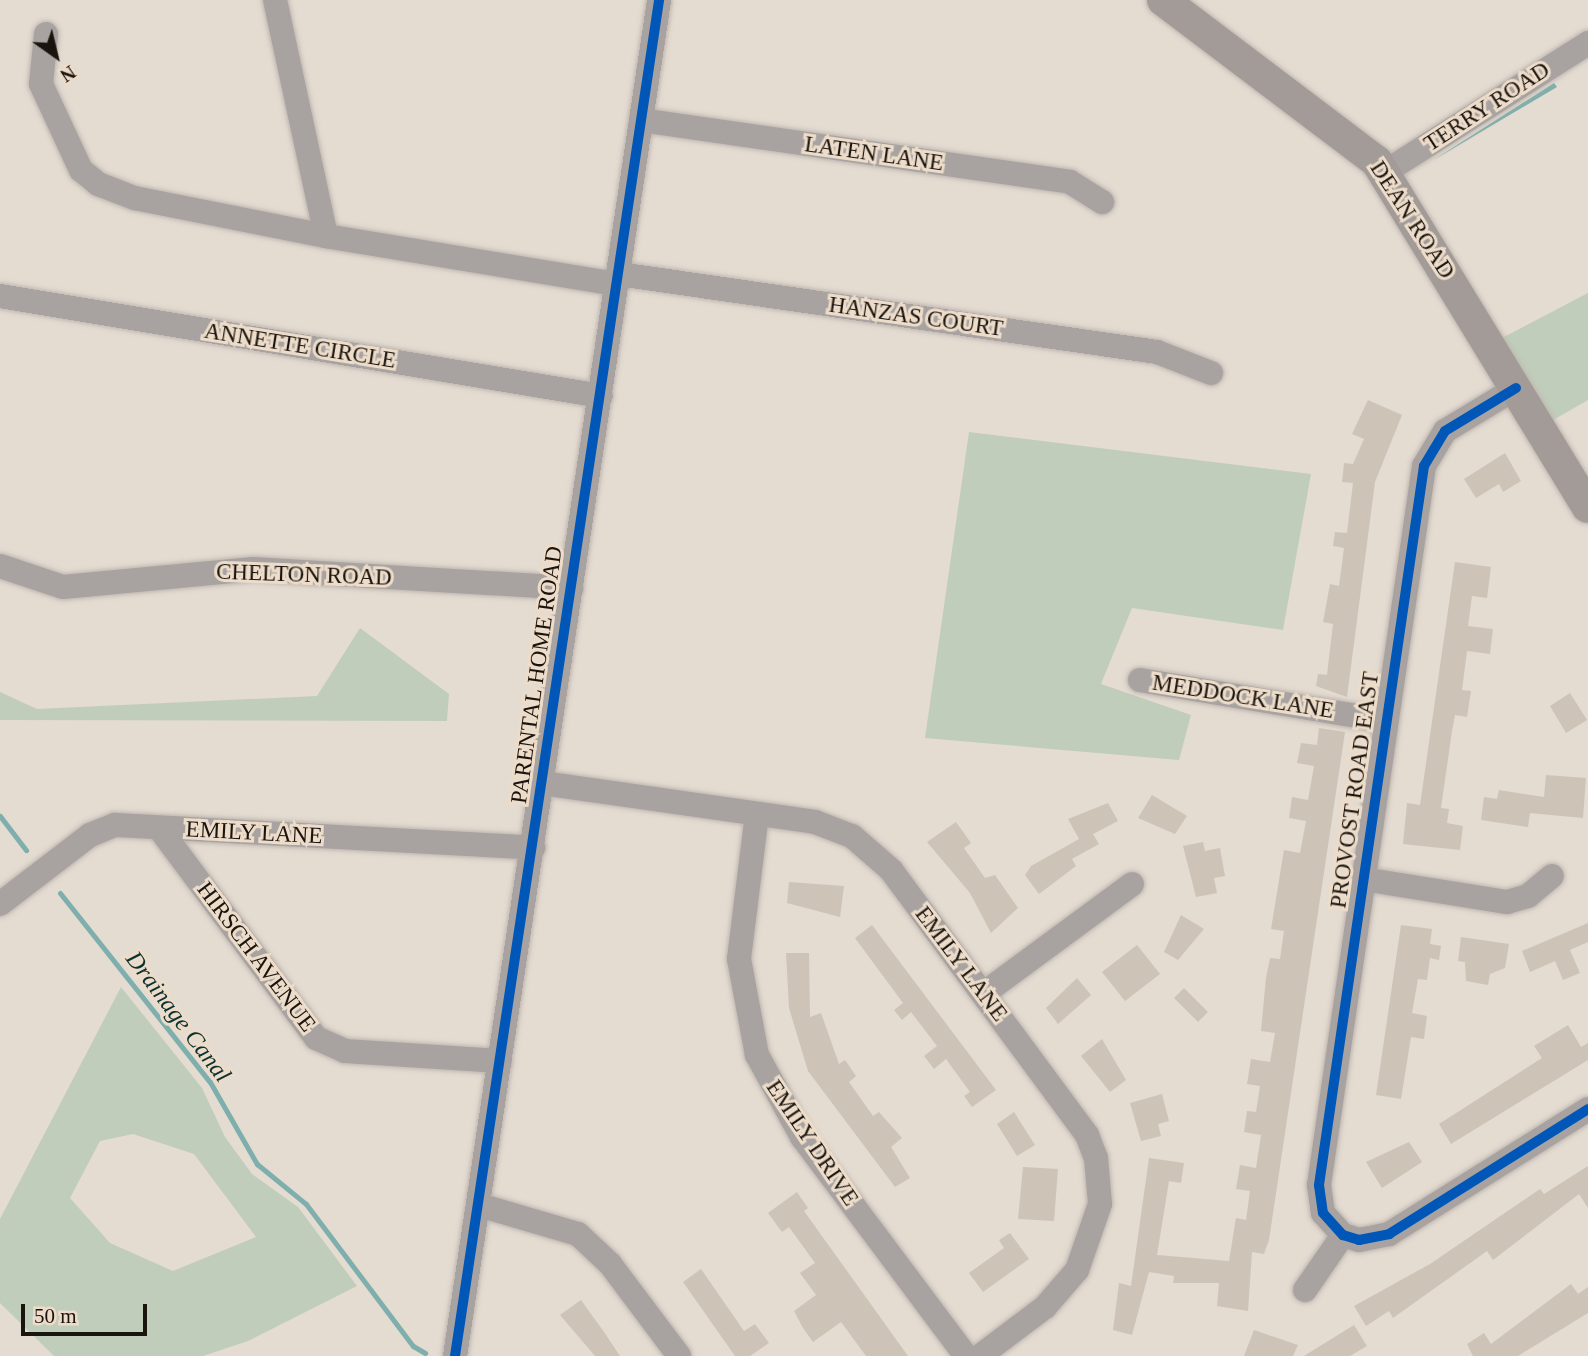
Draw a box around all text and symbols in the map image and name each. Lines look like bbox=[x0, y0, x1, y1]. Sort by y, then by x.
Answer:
north arrow bbox=[21, 21, 91, 91]
street label: TERRY ROAD bbox=[1419, 56, 1555, 158]
text: N bbox=[56, 61, 80, 86]
street label: LATEN LANE bbox=[803, 131, 945, 177]
street label: DEAN ROAD bbox=[1364, 156, 1460, 284]
street label: HANZAS COURT bbox=[827, 291, 1005, 343]
street label: ANNETTE CIRCLE bbox=[202, 317, 398, 375]
street label: PARENTAL HOME ROAD bbox=[505, 544, 569, 806]
street label: CHELTON ROAD bbox=[216, 558, 392, 592]
street label: MEDDOCK LANE bbox=[1150, 669, 1336, 725]
street label: PROVOST ROAD EAST bbox=[1325, 670, 1385, 910]
street label: EMILY LANE bbox=[185, 816, 323, 850]
street label: HIRSCH AVENUE bbox=[190, 876, 322, 1038]
street label: EMILY LANE bbox=[909, 901, 1013, 1027]
water label: Drainage Canal bbox=[119, 946, 237, 1088]
street label: EMILY DRIVE bbox=[760, 1075, 864, 1211]
scale bar bbox=[24, 1290, 150, 1334]
text: 50 m bbox=[34, 1304, 77, 1328]

